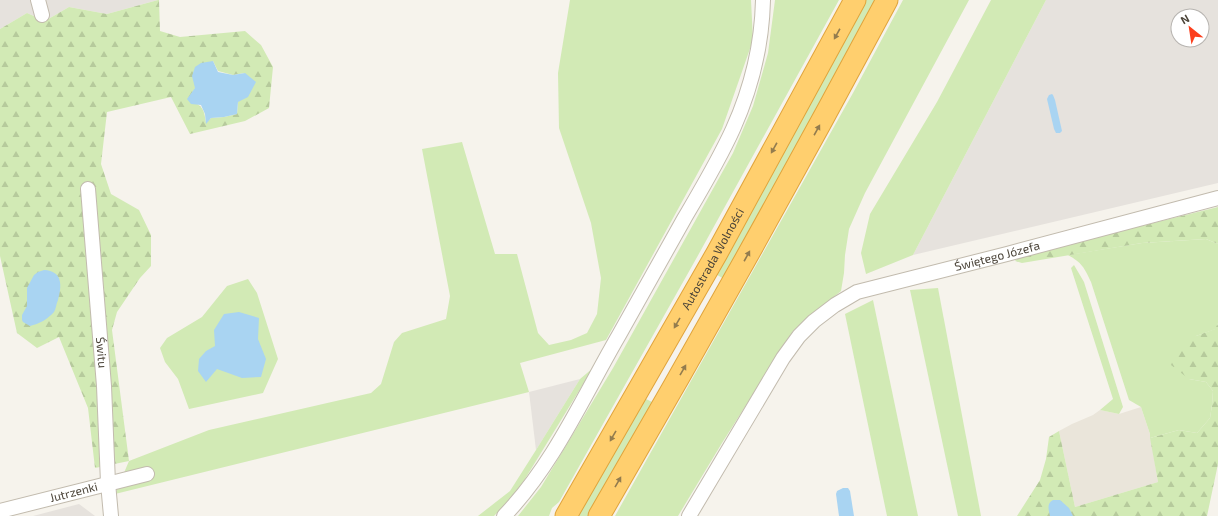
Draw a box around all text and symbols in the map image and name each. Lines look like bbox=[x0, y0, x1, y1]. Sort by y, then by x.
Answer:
north arrow bbox=[1170, 8, 1210, 48]
text: N bbox=[1178, 11, 1191, 27]
one-way arrow bbox=[833, 28, 840, 40]
one-way arrow bbox=[813, 125, 820, 136]
one-way arrow bbox=[771, 142, 778, 154]
street label: Autostrada Wolności bbox=[678, 205, 746, 312]
street label: Świętego Józefa bbox=[953, 238, 1041, 273]
one-way arrow bbox=[743, 250, 750, 262]
one-way arrow bbox=[674, 317, 681, 329]
street label: Świtu bbox=[94, 336, 111, 368]
one-way arrow bbox=[680, 364, 687, 375]
one-way arrow bbox=[609, 430, 616, 442]
one-way arrow bbox=[615, 476, 622, 488]
street label: Jutrzenki bbox=[48, 479, 99, 504]

